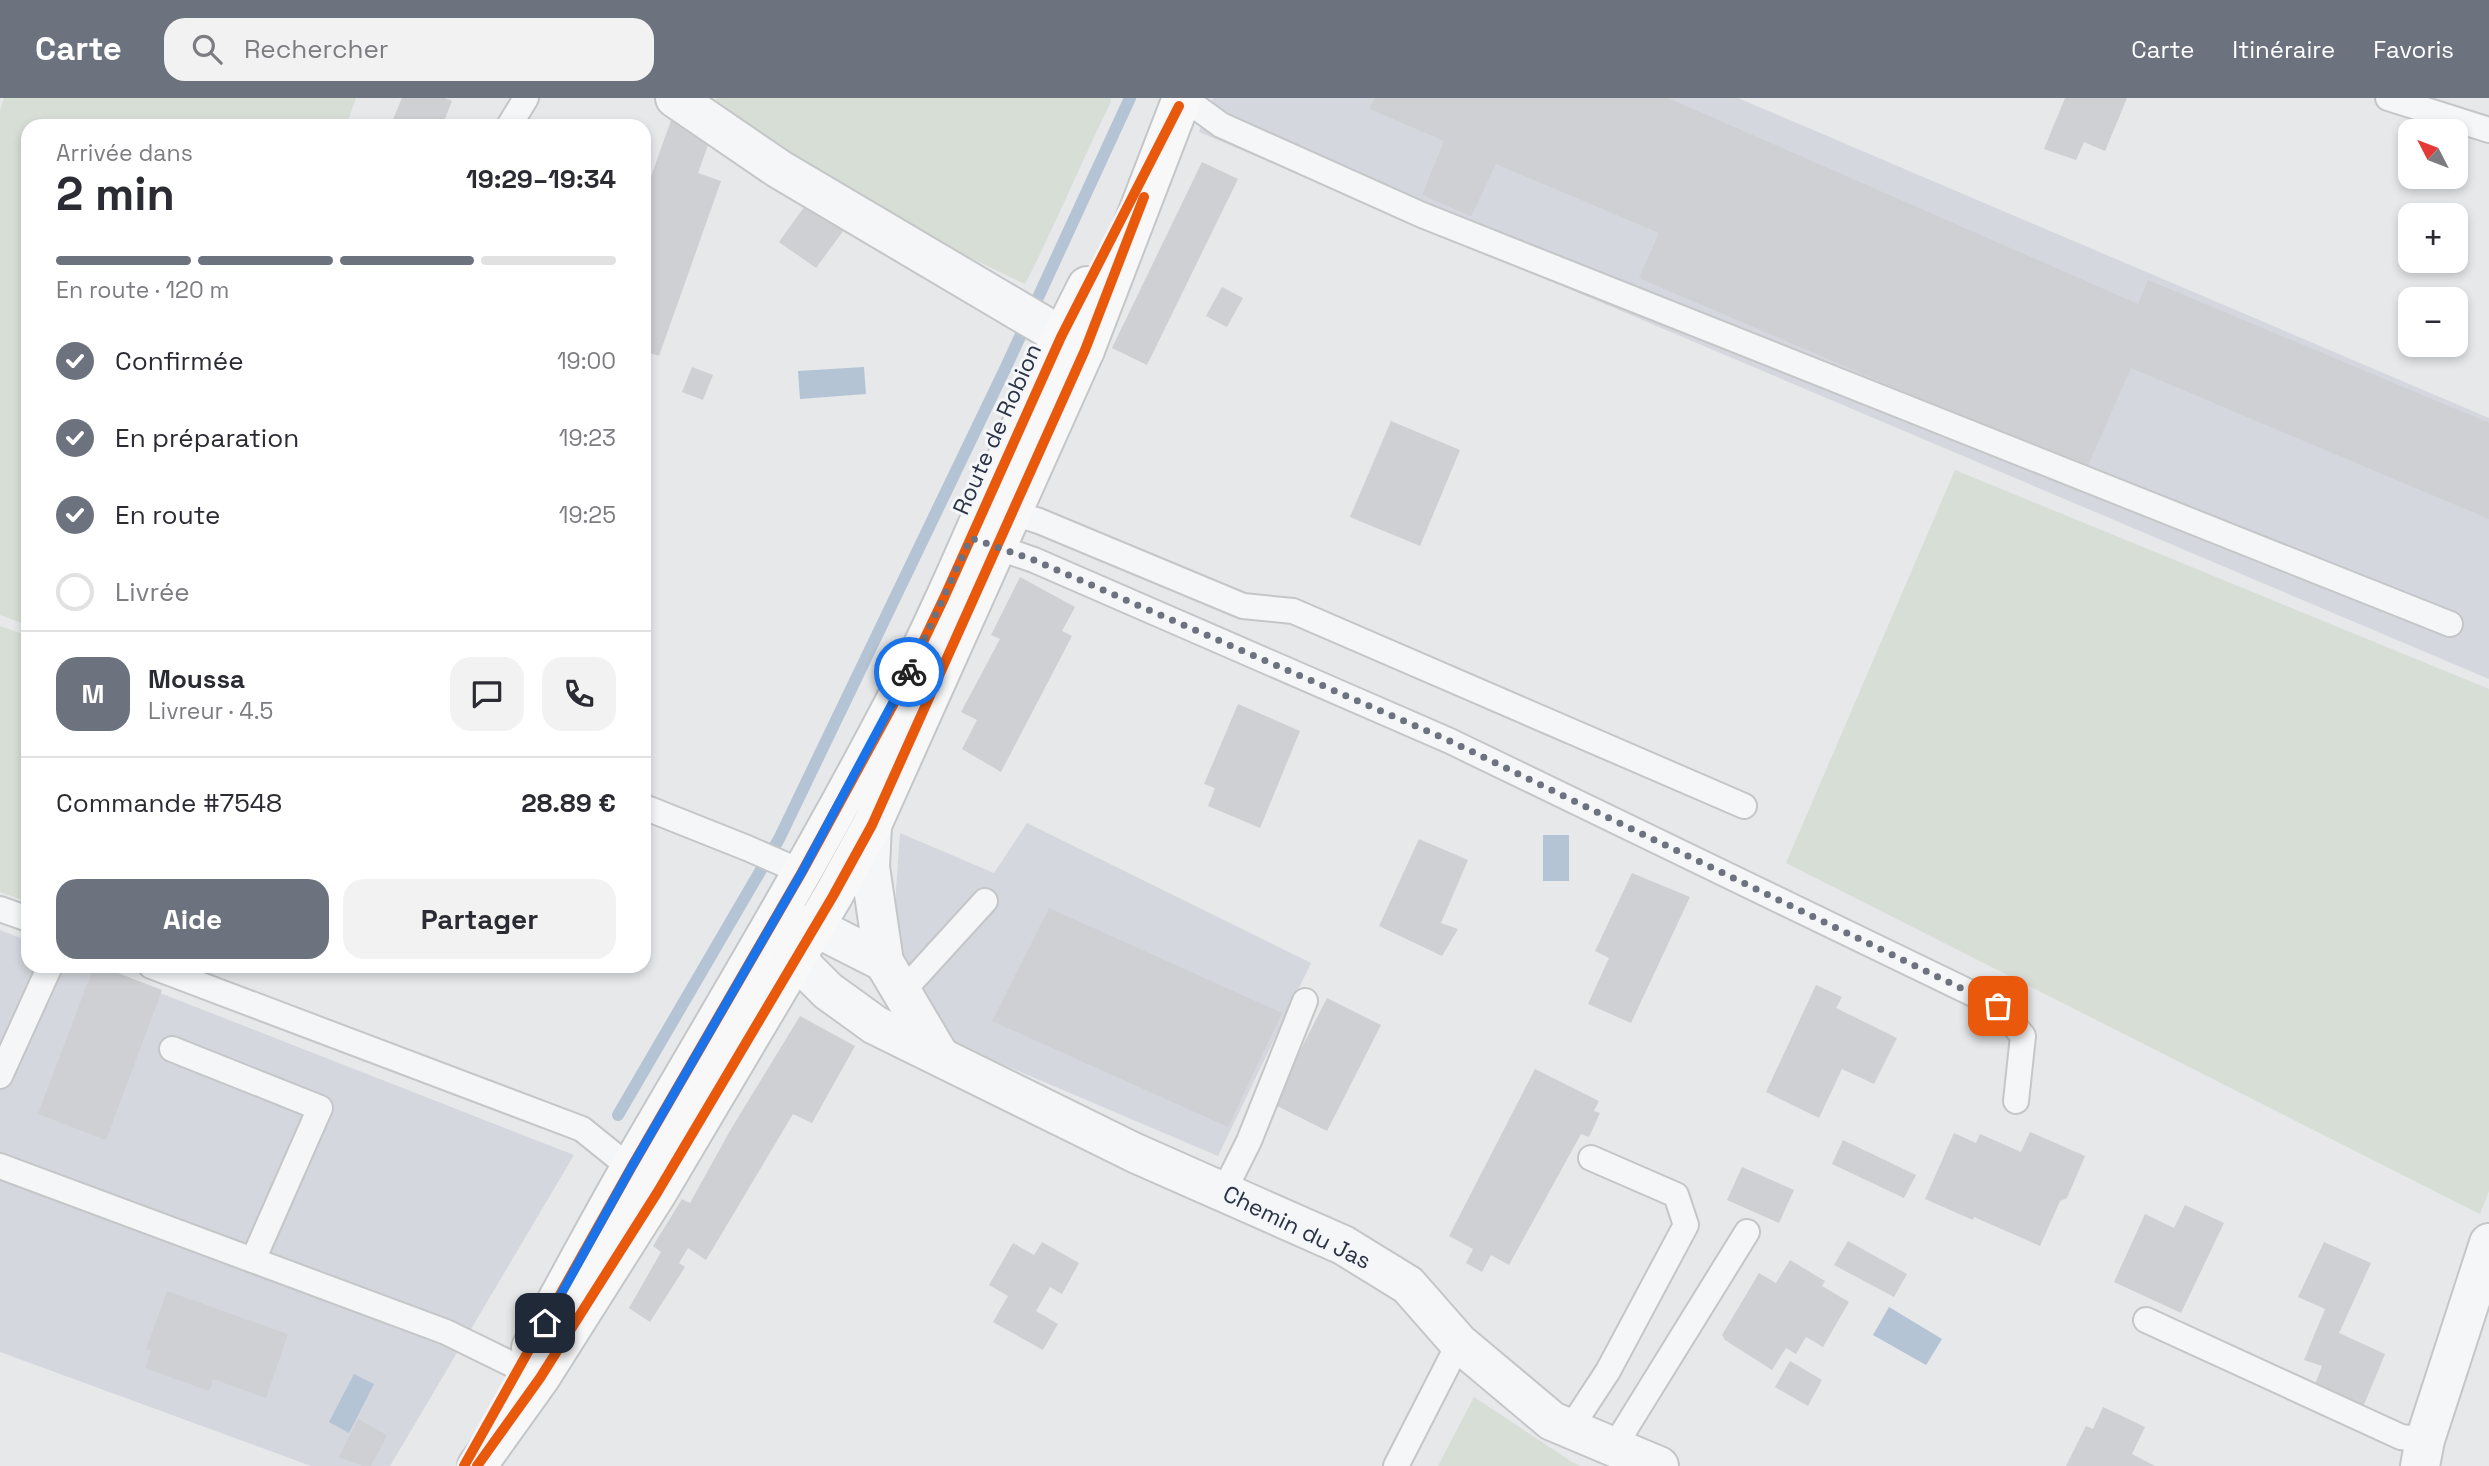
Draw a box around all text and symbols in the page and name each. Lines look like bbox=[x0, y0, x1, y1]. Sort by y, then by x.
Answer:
search box bbox=[164, 18, 654, 81]
text: Carte bbox=[35, 28, 122, 70]
icon: search bbox=[188, 30, 226, 68]
text: Rechercher bbox=[244, 32, 389, 66]
text: Carte bbox=[2131, 34, 2194, 65]
text: Itinéraire bbox=[2232, 34, 2335, 65]
text: Favoris bbox=[2373, 34, 2454, 65]
north arrow bbox=[2398, 119, 2468, 189]
map controls bbox=[2398, 119, 2468, 357]
text: Arrivée dans bbox=[56, 138, 193, 168]
text: 19:29–19:34 bbox=[466, 162, 616, 196]
text: 2 min bbox=[56, 165, 175, 223]
button: + bbox=[2398, 203, 2468, 273]
text: En route · 120 m bbox=[56, 275, 229, 305]
button: − bbox=[2398, 287, 2468, 357]
street label: Route de Robion bbox=[946, 339, 1048, 519]
icon: check bbox=[56, 342, 94, 380]
text: Confirmée bbox=[115, 344, 244, 378]
text: 19:00 bbox=[557, 346, 616, 376]
icon: check bbox=[56, 419, 94, 457]
text: En préparation bbox=[115, 421, 299, 455]
text: 19:23 bbox=[559, 423, 616, 453]
icon: check bbox=[56, 496, 94, 534]
text: En route bbox=[115, 498, 220, 532]
text: 19:25 bbox=[559, 500, 616, 530]
text: Livrée bbox=[115, 575, 190, 609]
courier bbox=[874, 637, 944, 707]
icon: bike bbox=[890, 653, 928, 691]
button: chat bbox=[450, 657, 524, 731]
button: phone bbox=[542, 657, 616, 731]
text: Moussa bbox=[148, 662, 245, 696]
text: M bbox=[82, 677, 104, 711]
text: Livreur · 4.5 bbox=[148, 696, 273, 726]
text: Commande #7548 bbox=[56, 786, 282, 820]
text: 28.89 € bbox=[521, 786, 616, 820]
button: Aide bbox=[56, 879, 329, 959]
button: Partager bbox=[343, 879, 616, 959]
pin bbox=[1968, 976, 2028, 1036]
icon: bag bbox=[1979, 987, 2017, 1025]
street label: Chemin du Jas bbox=[1218, 1178, 1376, 1276]
pin bbox=[515, 1293, 575, 1353]
icon: home bbox=[526, 1304, 564, 1342]

